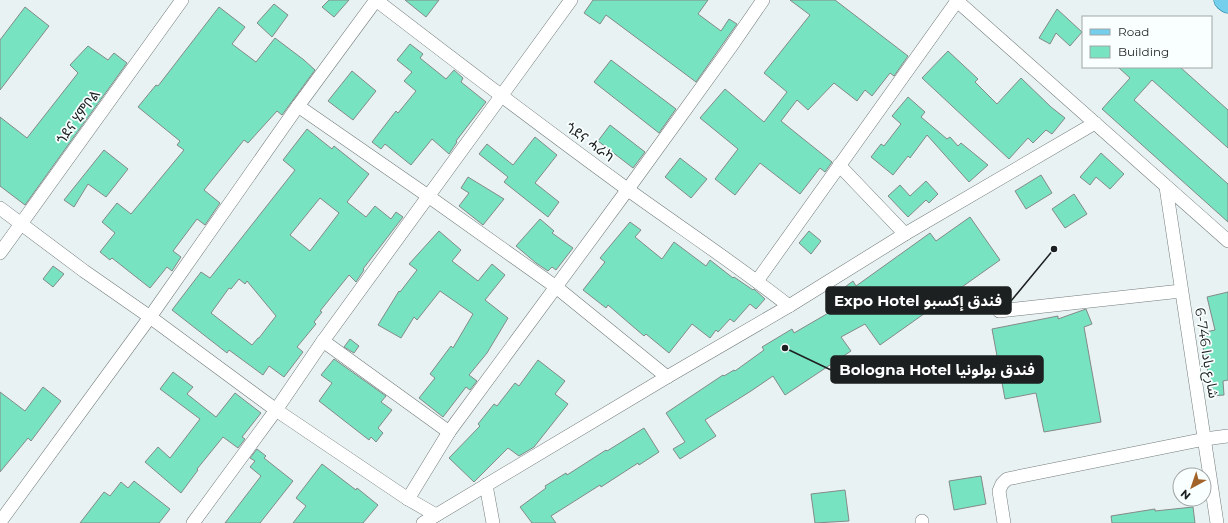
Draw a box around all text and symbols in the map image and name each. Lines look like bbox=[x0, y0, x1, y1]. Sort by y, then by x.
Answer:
legend bbox=[1082, 16, 1212, 68]
text: Road bbox=[1118, 24, 1149, 39]
text: Building bbox=[1118, 44, 1169, 59]
street label: ጎደና ሂምቦል bbox=[52, 85, 104, 148]
street label: ጎደና ሓራካ bbox=[562, 118, 618, 166]
callout: Expo Hotel فندق إكسبو bbox=[826, 287, 1011, 314]
text: Expo Hotel فندق إكسبو bbox=[834, 291, 1002, 311]
street label: شارع بادا 746-6 bbox=[1189, 306, 1223, 400]
callout: Bologna Hotel فندق بولونيا bbox=[831, 356, 1043, 383]
text: Bologna Hotel فندق بولونيا bbox=[839, 360, 1035, 379]
north arrow bbox=[1172, 467, 1212, 507]
text: N bbox=[1178, 486, 1193, 503]

